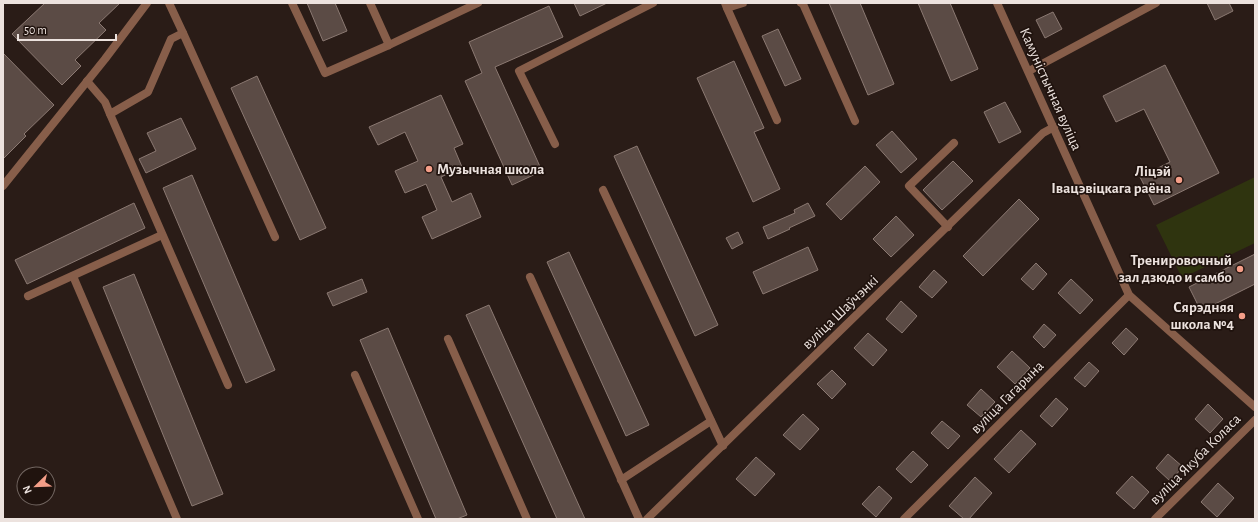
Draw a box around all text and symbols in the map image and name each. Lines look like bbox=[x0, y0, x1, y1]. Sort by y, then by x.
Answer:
scale bar bbox=[18, 16, 116, 42]
text: 50 m bbox=[24, 24, 47, 36]
street label: Камуністычная вуліца bbox=[1017, 26, 1084, 153]
place label: Музычная школа bbox=[437, 162, 544, 177]
marker: Музычная школа bbox=[424, 164, 434, 174]
place label: Ліцэй Івацэвіцкага раёна bbox=[1051, 164, 1171, 196]
marker: Ліцэй Івацэвіцкага раёна bbox=[1174, 175, 1184, 185]
place label: Тренировочный зал дзюдо и самбо bbox=[1119, 253, 1232, 285]
marker: Тренировочный зал дзюдо и самбо bbox=[1235, 264, 1245, 274]
street label: вуліца Шаўчэнкі bbox=[799, 273, 881, 352]
place label: Сярэдняя школа №4 bbox=[1171, 300, 1234, 332]
marker: Сярэдняя школа №4 bbox=[1237, 311, 1247, 321]
street label: вуліца Гагарына bbox=[968, 358, 1047, 437]
street label: вуліца Якуба Коласа bbox=[1147, 411, 1244, 508]
north arrow bbox=[16, 466, 56, 506]
text: N bbox=[21, 484, 34, 495]

